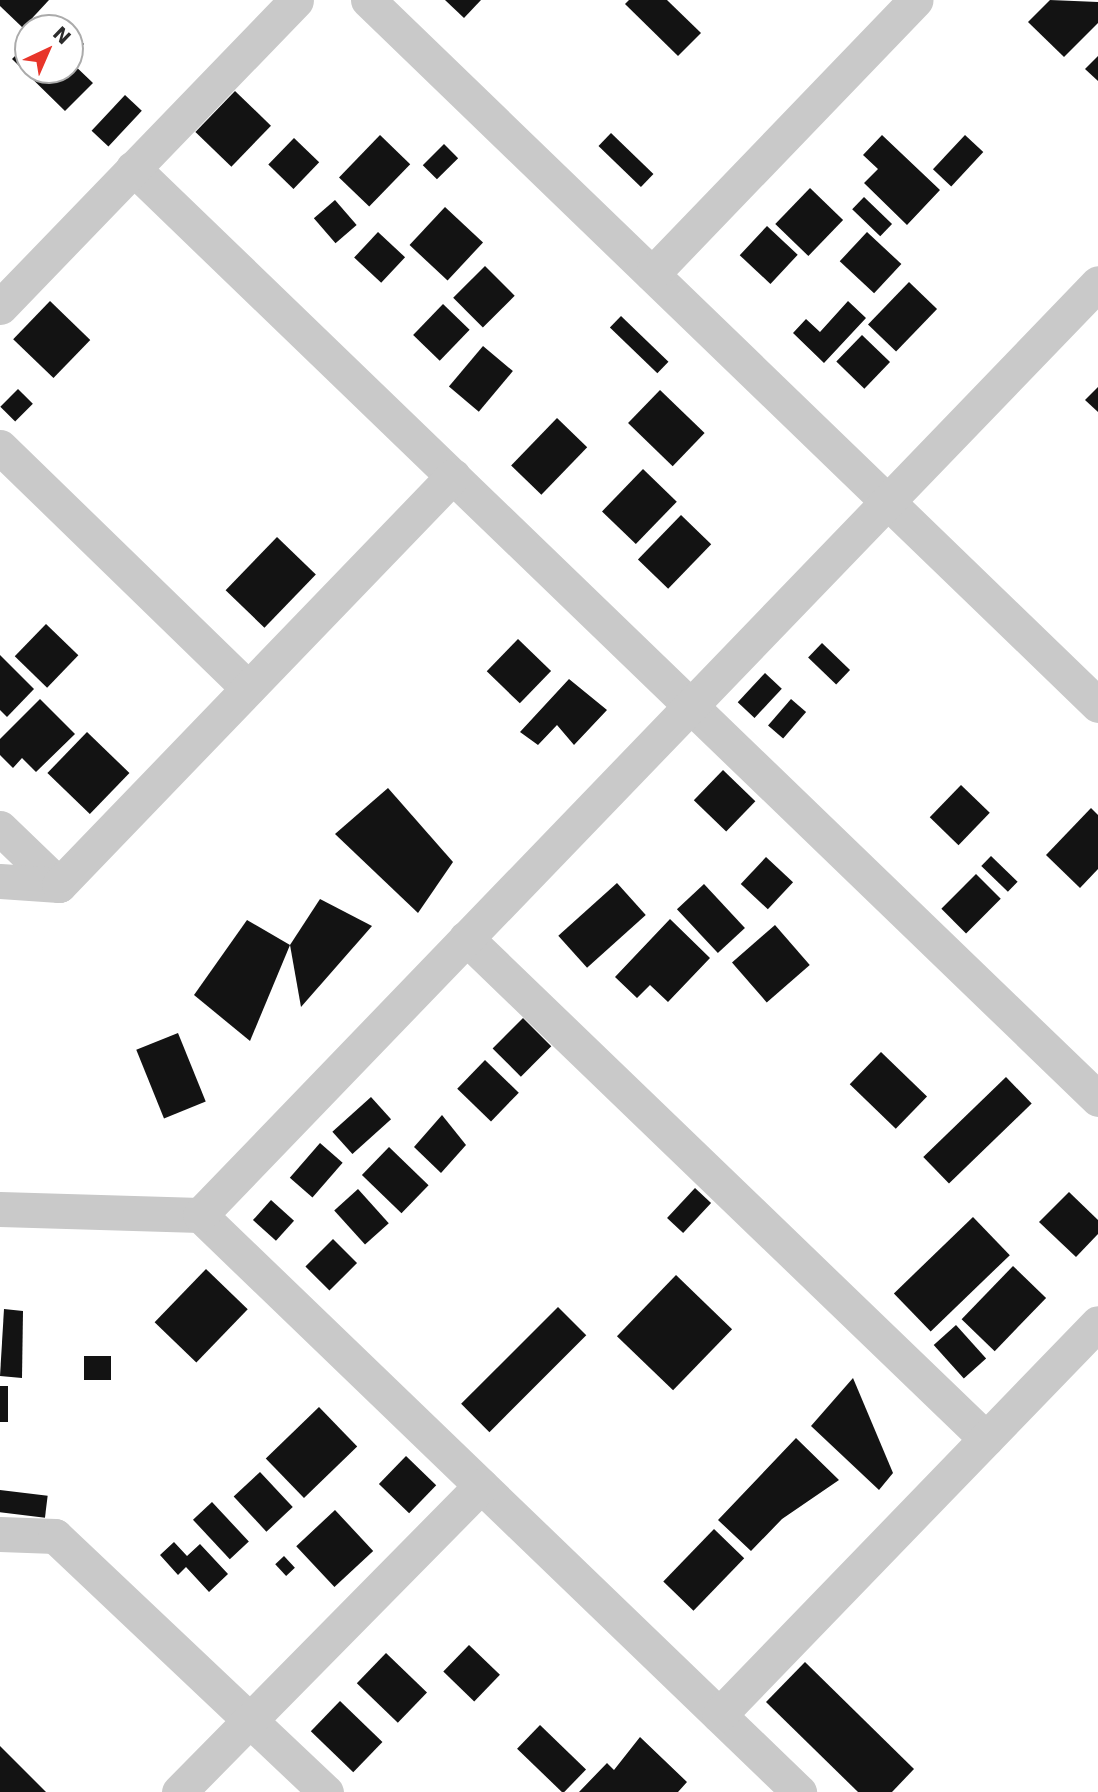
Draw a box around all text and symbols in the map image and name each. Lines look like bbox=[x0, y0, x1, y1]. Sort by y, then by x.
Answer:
north arrow bbox=[14, 14, 84, 84]
text: N bbox=[49, 22, 76, 49]

